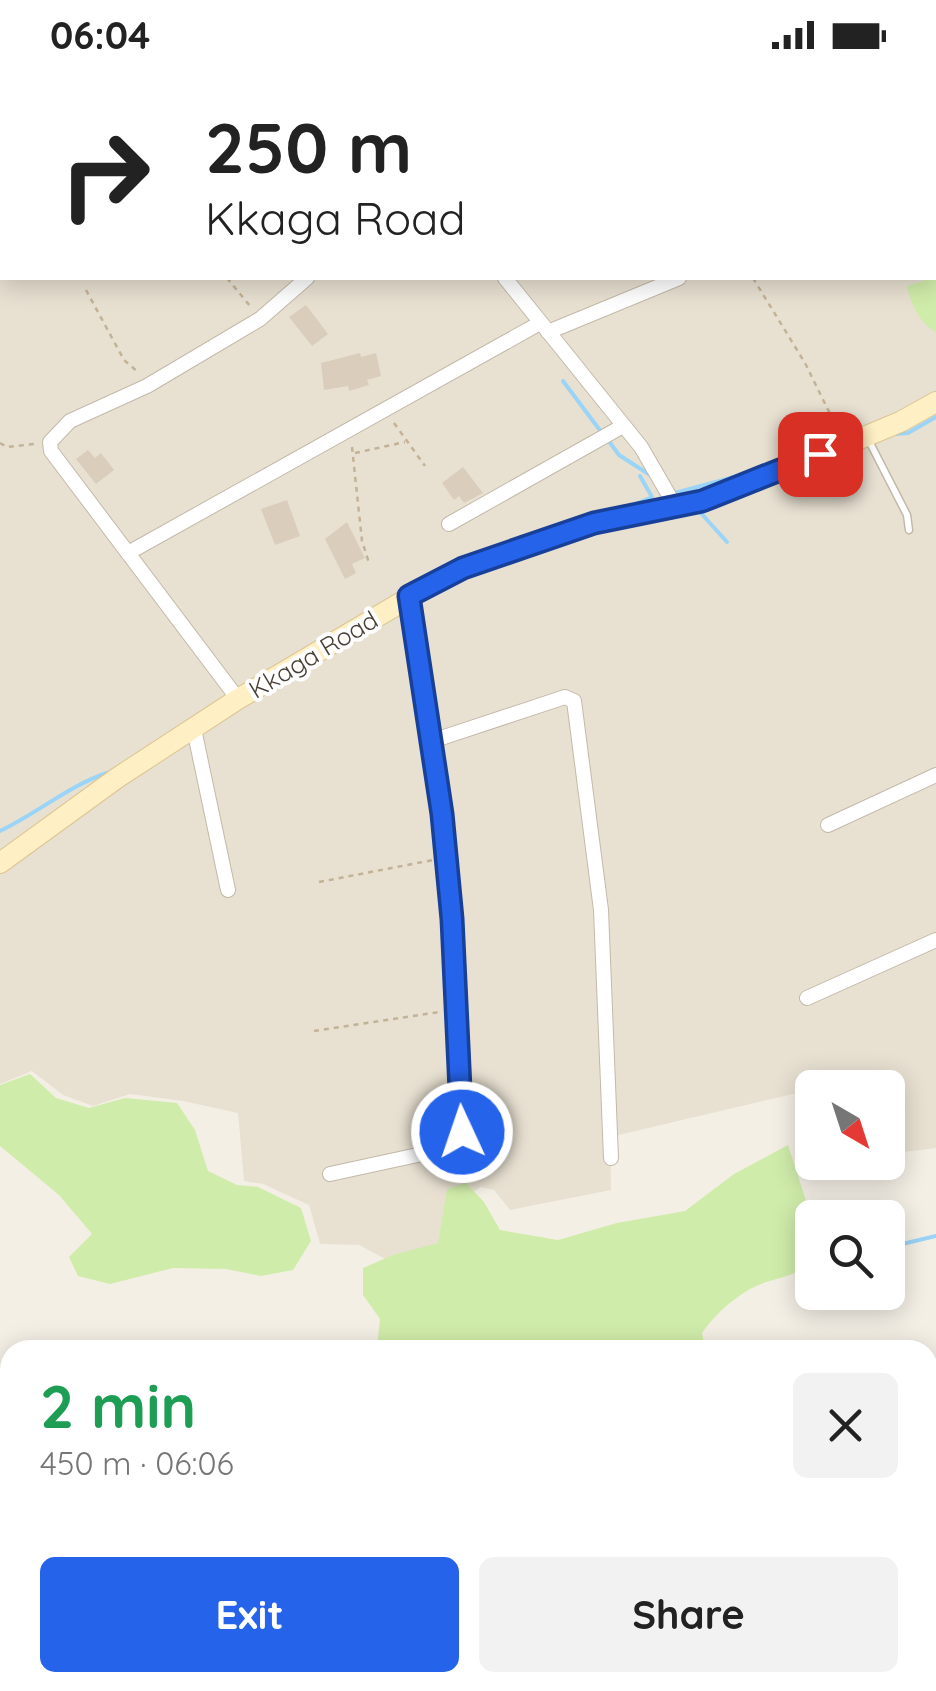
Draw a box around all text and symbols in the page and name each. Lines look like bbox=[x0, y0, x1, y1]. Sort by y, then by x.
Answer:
text: 06:04 bbox=[50, 11, 150, 59]
text: 250 m bbox=[205, 103, 412, 191]
icon: right bbox=[40, 110, 170, 240]
text: Kkaga Road bbox=[205, 190, 466, 246]
pin bbox=[778, 412, 863, 497]
icon: arrive bbox=[793, 427, 848, 482]
street label: Kkaga Road bbox=[243, 603, 383, 705]
north arrow bbox=[795, 1070, 905, 1180]
map controls bbox=[795, 1070, 905, 1310]
position arrow bbox=[410, 1080, 514, 1184]
button: search bbox=[795, 1200, 905, 1310]
text: 2 min bbox=[40, 1368, 196, 1443]
button: close bbox=[793, 1373, 898, 1478]
text: 450 m · 06:06 bbox=[40, 1443, 234, 1483]
button: Exit bbox=[40, 1557, 459, 1672]
button: Share bbox=[479, 1557, 898, 1672]

